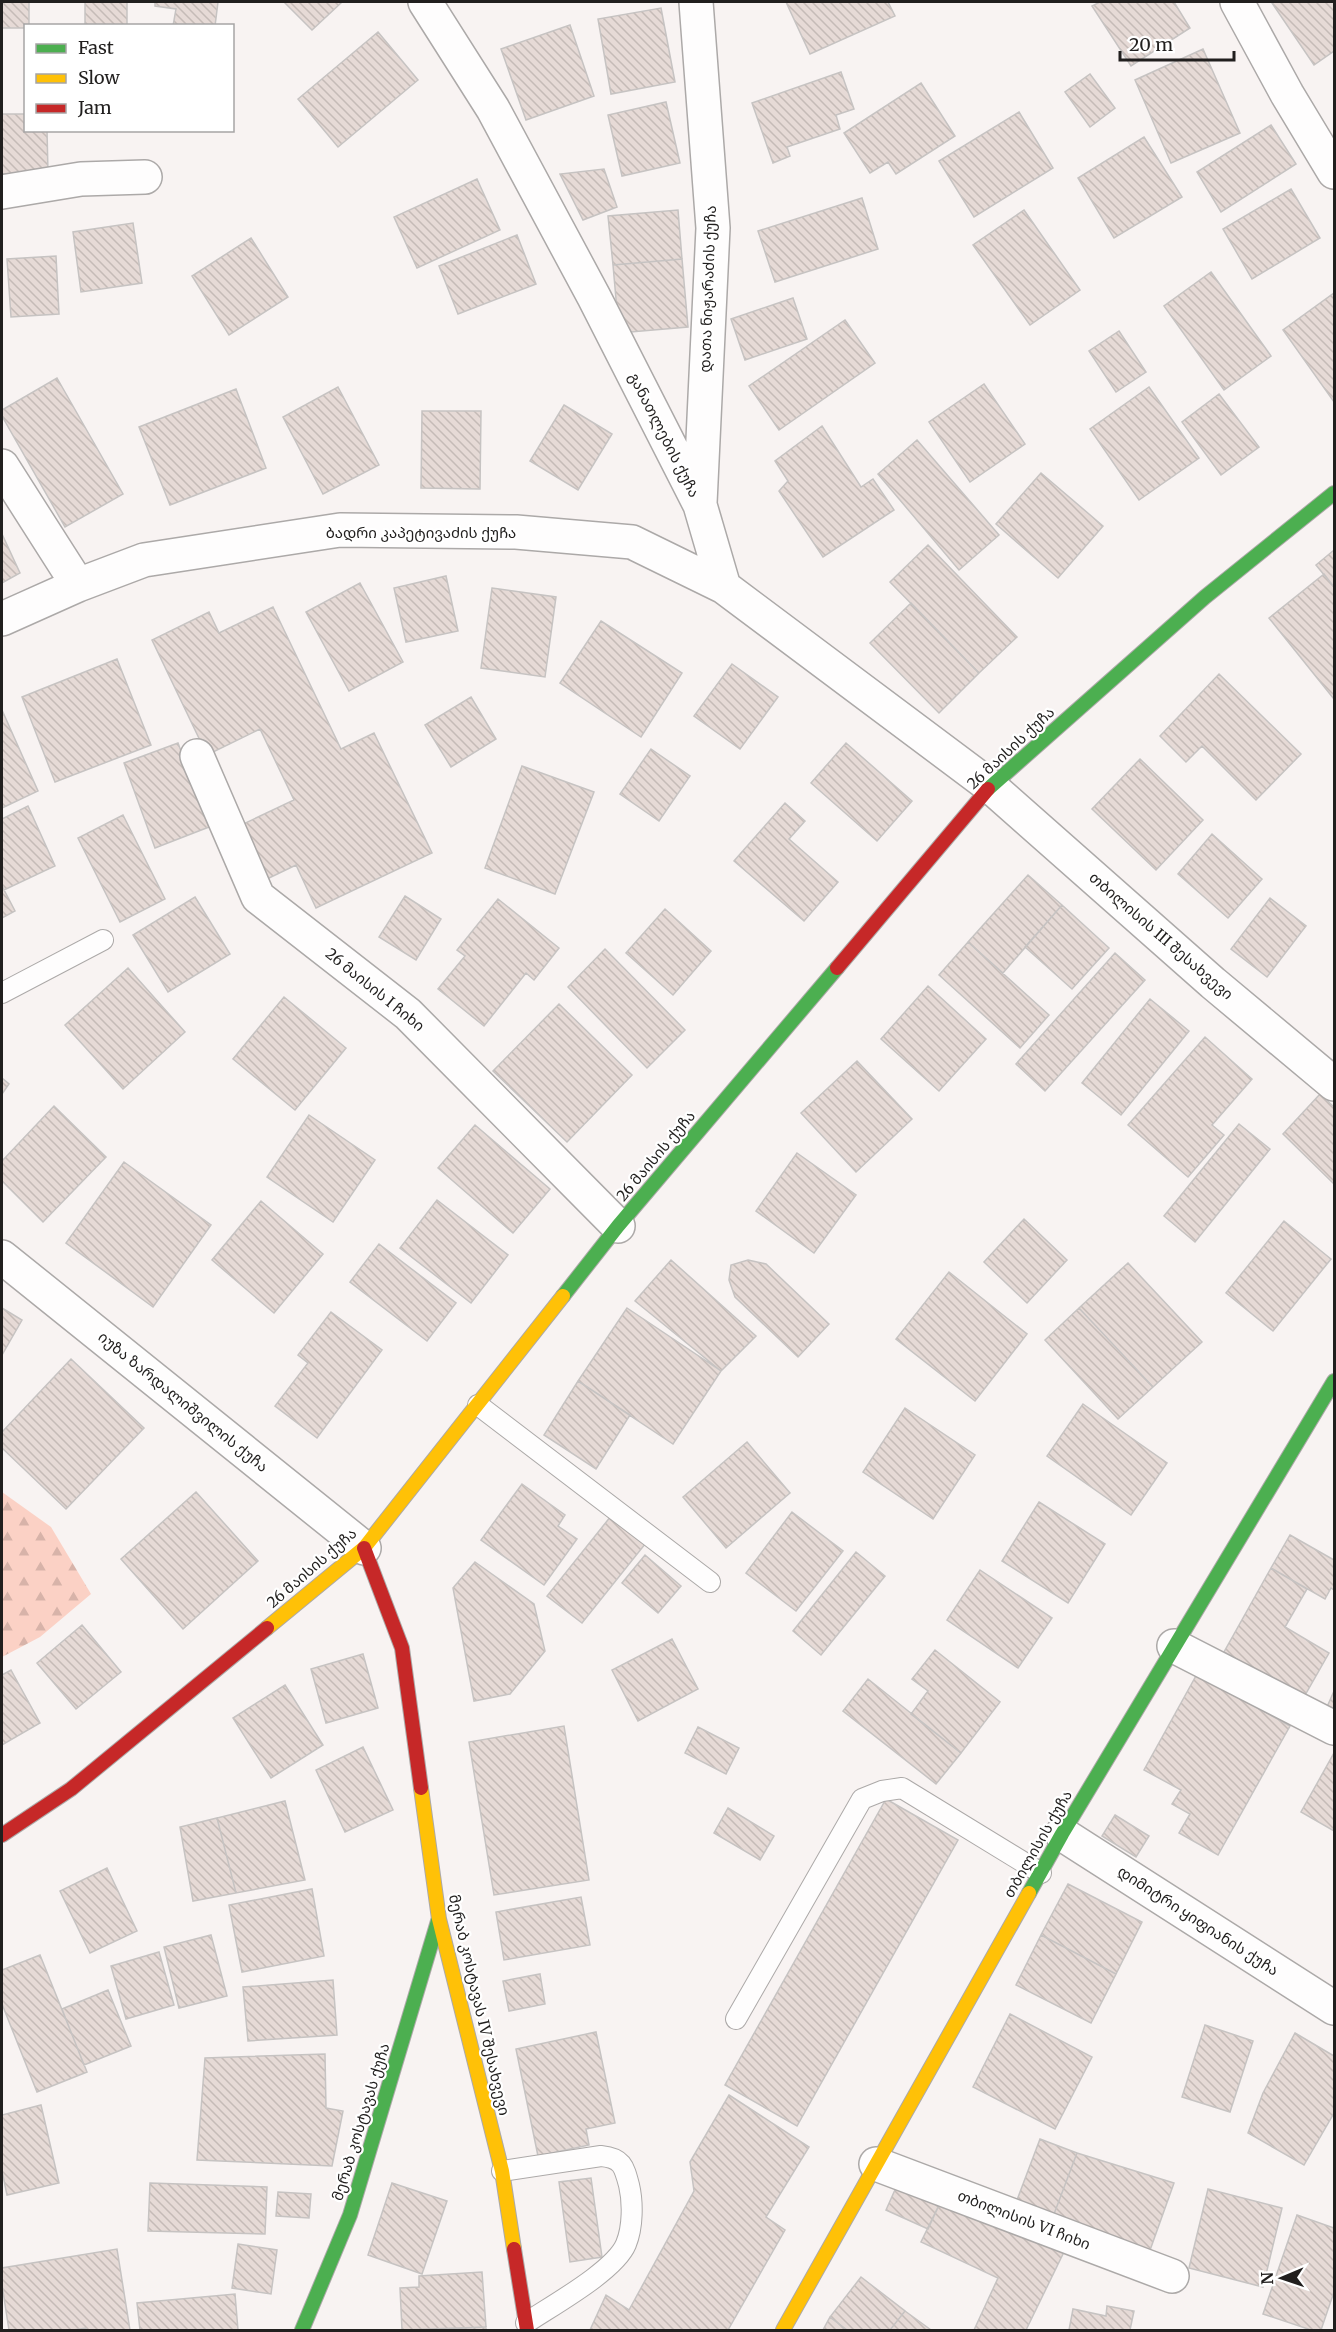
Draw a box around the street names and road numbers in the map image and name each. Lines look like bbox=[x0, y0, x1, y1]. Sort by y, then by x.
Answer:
street label: დათა ნიჟარაძის ქუჩა bbox=[695, 205, 720, 373]
street label: განათლების ქუჩა bbox=[625, 369, 704, 500]
street label: ბადრი კაპეტივაძის ქუჩა bbox=[326, 523, 516, 542]
street label: 26 მაისის ქუჩა bbox=[963, 702, 1058, 793]
street label: თბილისის III შესახვევი bbox=[1085, 868, 1237, 1003]
street label: 26 მაისის I ჩიხი bbox=[322, 944, 429, 1035]
street label: 26 მაისის ქუჩა bbox=[612, 1106, 699, 1205]
street label: იუზა ზარდალიშვილის ქუჩა bbox=[95, 1327, 272, 1476]
street label: 26 მაისის ქუჩა bbox=[263, 1524, 360, 1612]
street label: თბილისის ქუჩა bbox=[999, 1787, 1076, 1901]
street label: დიმიტრი ყიფიანის ქუჩა bbox=[1114, 1861, 1282, 1980]
street label: მერაბ კოსტავას IV შესახვევი bbox=[445, 1892, 514, 2117]
street label: მერაბ კოსტავას ქუჩა bbox=[327, 2041, 394, 2203]
street label: თბილისის VI ჩიხი bbox=[955, 2185, 1093, 2254]

